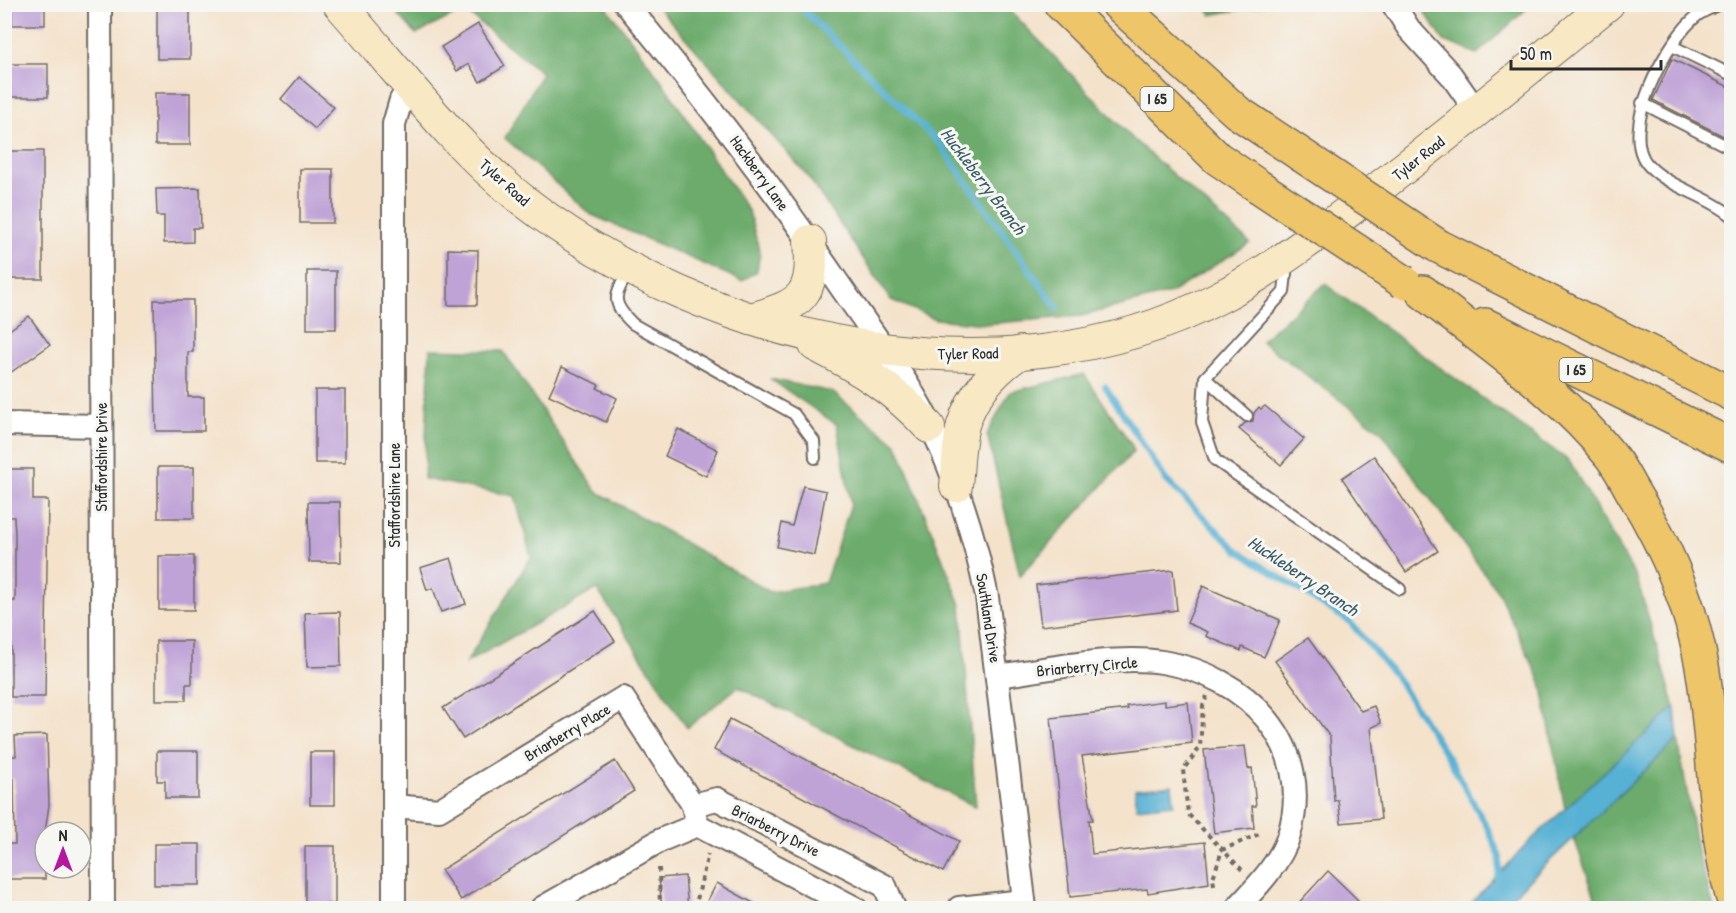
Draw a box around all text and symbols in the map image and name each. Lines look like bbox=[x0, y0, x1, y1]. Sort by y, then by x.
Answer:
scale bar bbox=[1511, 33, 1661, 71]
text: 50 m bbox=[1520, 41, 1552, 66]
road number: I 65 bbox=[1140, 87, 1174, 111]
water label: Huckleberry Branch bbox=[935, 122, 1033, 240]
street label: Hackberry Lane bbox=[725, 131, 795, 216]
street label: Tyler Road bbox=[1387, 131, 1449, 185]
street label: Tyler Road bbox=[475, 153, 535, 211]
street label: Tyler Road bbox=[937, 341, 999, 365]
road number: I 65 bbox=[1560, 358, 1592, 382]
street label: Staffordshire Drive bbox=[90, 402, 112, 512]
street label: Staffordshire Lane bbox=[383, 442, 405, 547]
water label: Huckleberry Branch bbox=[1243, 529, 1365, 623]
street label: Southland Drive bbox=[971, 572, 1007, 665]
street label: Briarberry Circle bbox=[1036, 651, 1139, 681]
street label: Briarberry Place bbox=[520, 697, 615, 766]
street label: Briarberry Drive bbox=[728, 798, 824, 862]
north arrow bbox=[33, 820, 93, 880]
text: N bbox=[59, 824, 68, 846]

